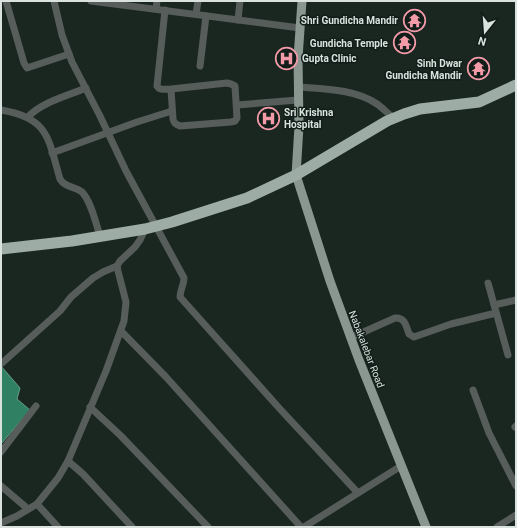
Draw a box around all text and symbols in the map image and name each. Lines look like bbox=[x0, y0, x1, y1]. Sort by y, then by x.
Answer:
temple icon: Shri Gundicha Mandir bbox=[401, 7, 427, 33]
north arrow bbox=[465, 12, 505, 52]
place label: Shri Gundicha Mandir bbox=[301, 15, 398, 26]
temple icon: Gundicha Temple bbox=[391, 30, 417, 56]
text: N bbox=[476, 34, 488, 48]
place label: Gundicha Temple bbox=[310, 38, 389, 49]
hospital icon: Gupta Clinic bbox=[274, 45, 300, 71]
place label: Gupta Clinic bbox=[302, 53, 357, 64]
temple icon: Sinh Dwar Gundicha Mandir bbox=[465, 56, 491, 82]
place label: Sinh Dwar Gundicha Mandir bbox=[385, 58, 462, 81]
hospital icon: Sri Krishna Hospital bbox=[255, 105, 281, 131]
place label: Sri Krishna Hospital bbox=[284, 107, 334, 130]
street label: Nabakalebar Road bbox=[347, 309, 386, 389]

